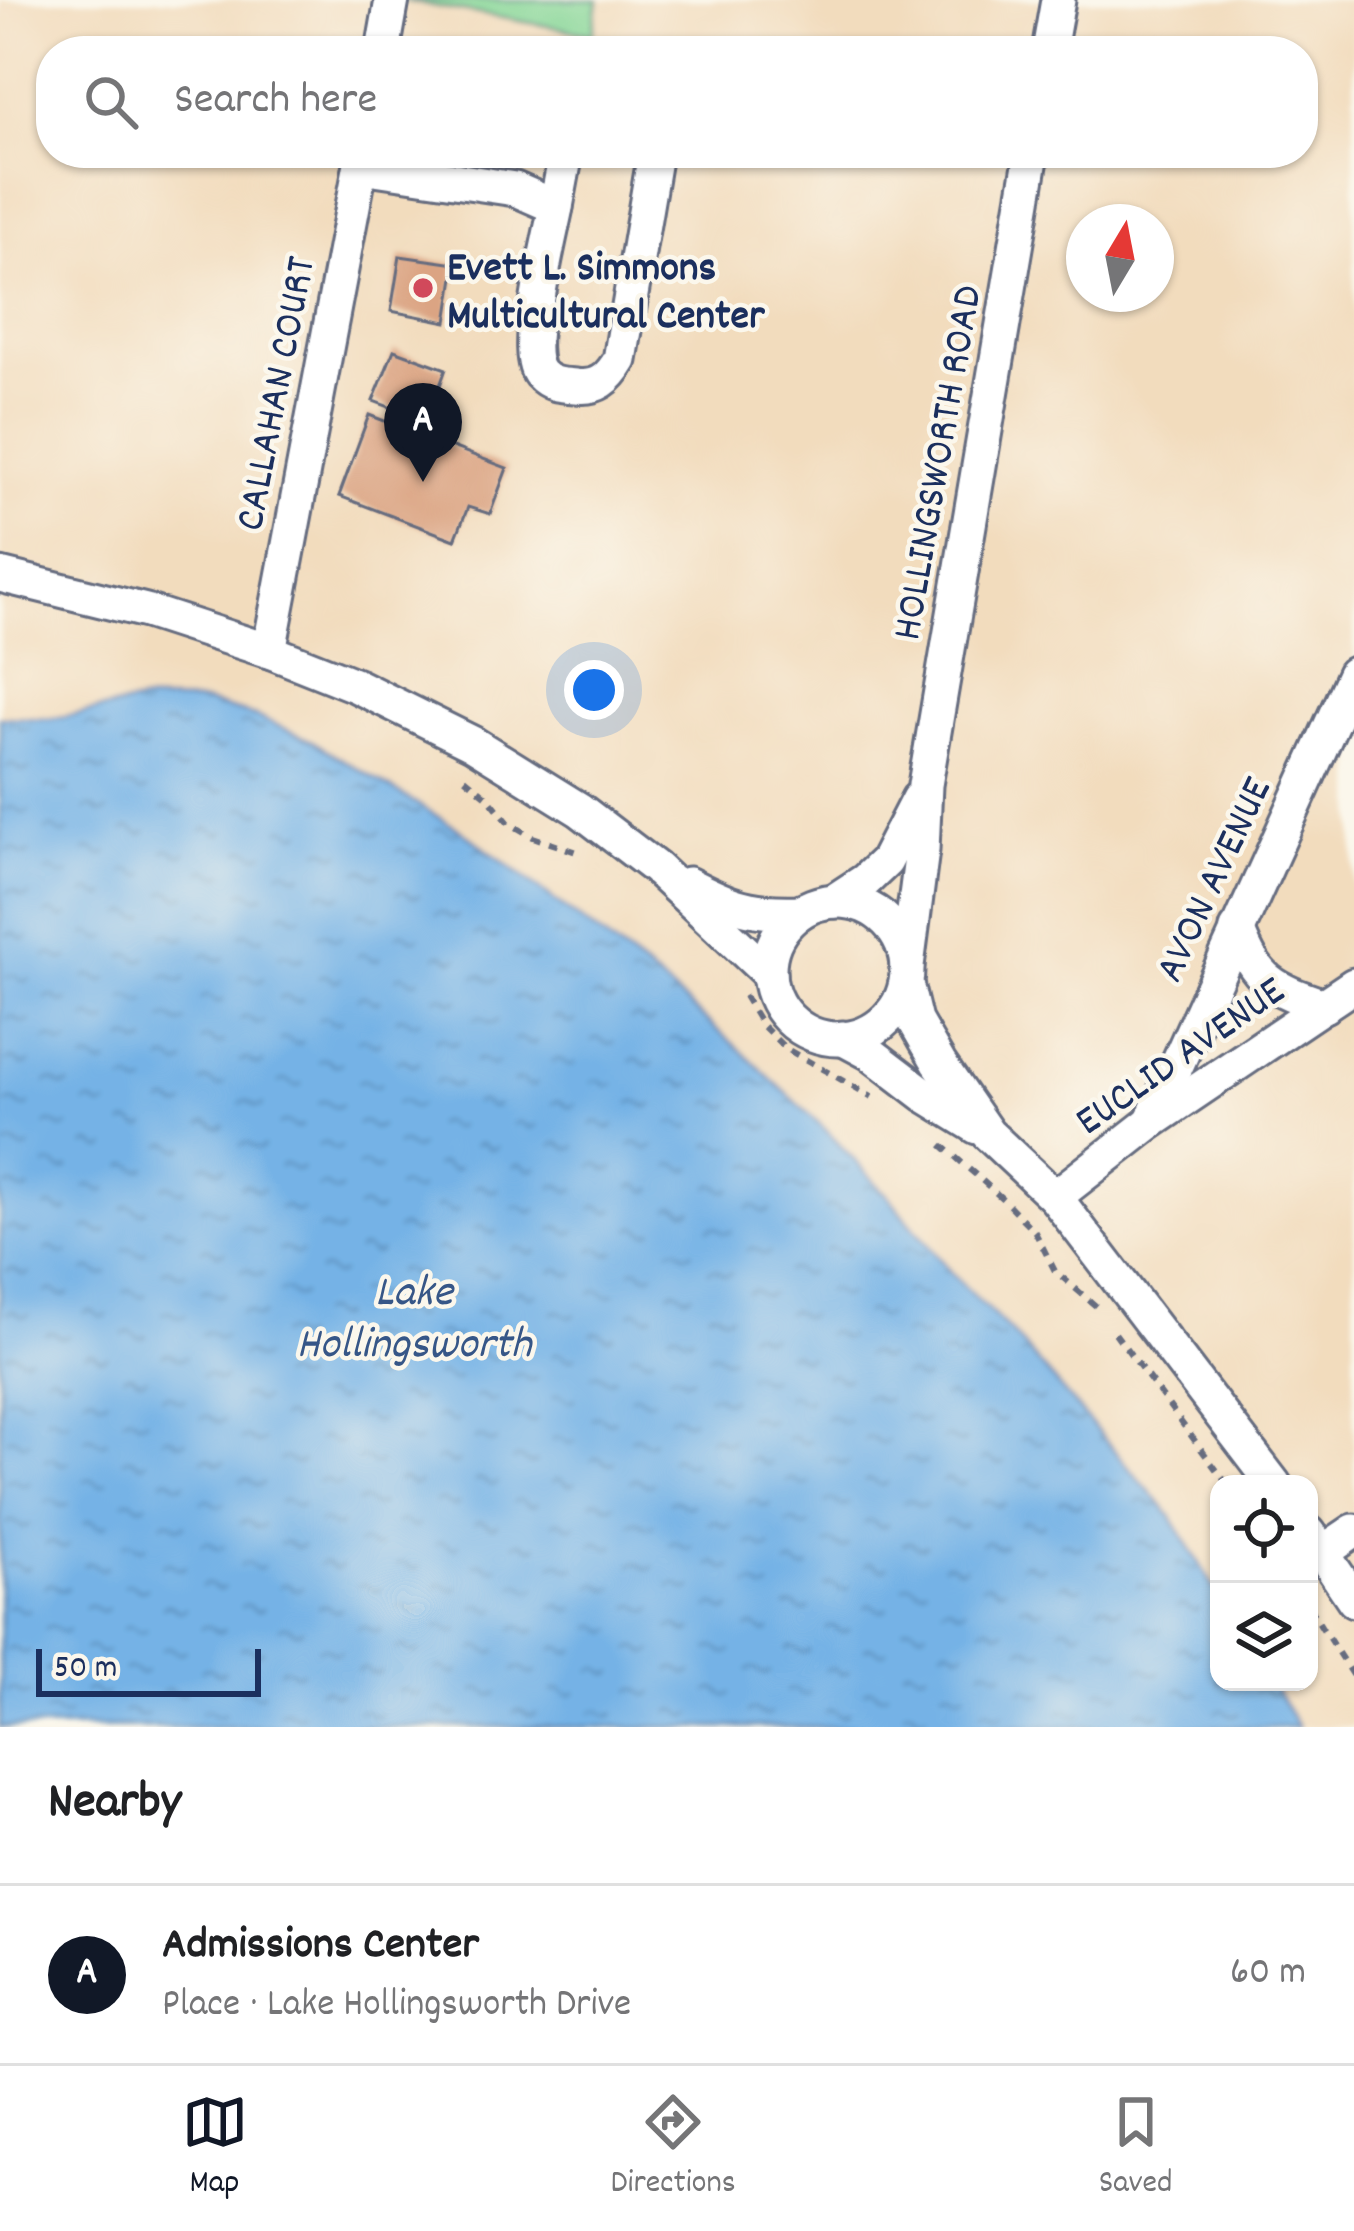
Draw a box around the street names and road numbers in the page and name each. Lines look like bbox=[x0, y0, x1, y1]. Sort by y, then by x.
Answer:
street label: CALLAHAN COURT bbox=[223, 252, 335, 537]
street label: HOLLINGSWORTH ROAD bbox=[880, 281, 1002, 645]
street label: AVON AVENUE bbox=[1143, 769, 1290, 993]
street label: EUCLID AVENUE bbox=[1065, 964, 1299, 1153]

